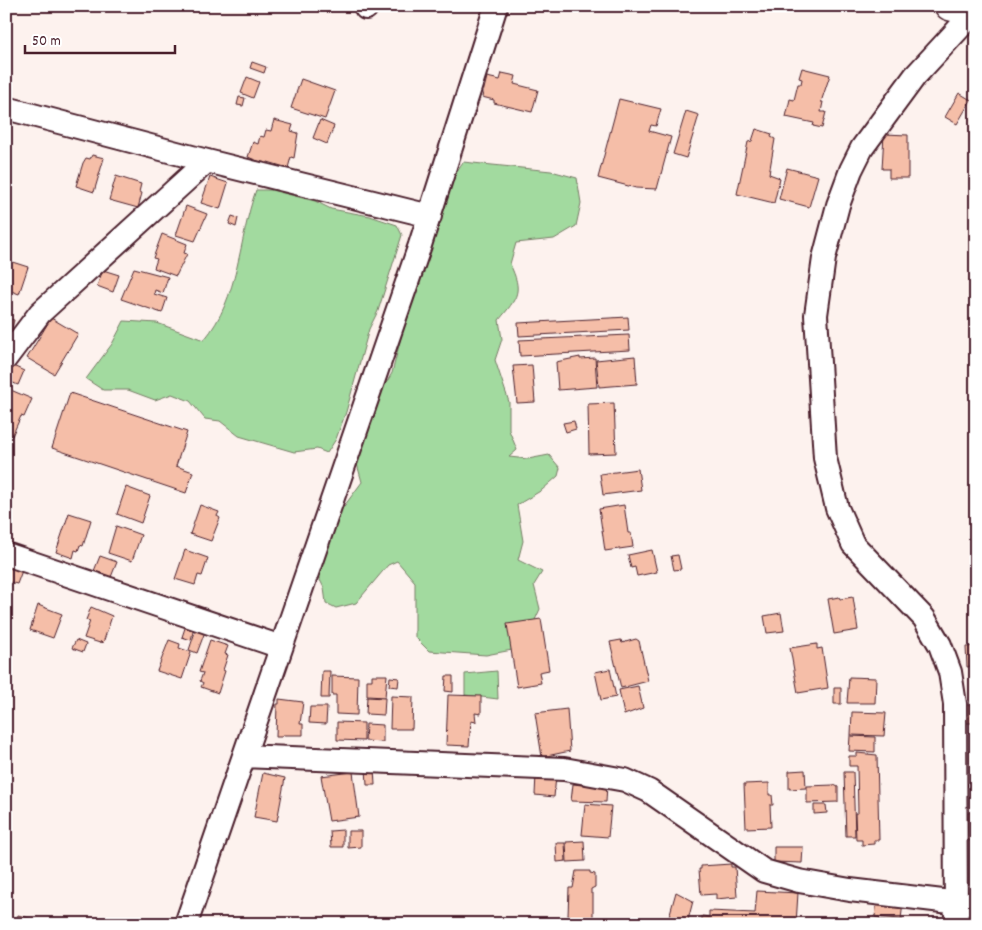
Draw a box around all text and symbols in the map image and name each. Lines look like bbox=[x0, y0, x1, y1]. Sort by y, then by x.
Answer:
scale bar bbox=[25, 22, 175, 54]
text: 50 m bbox=[32, 31, 61, 53]

